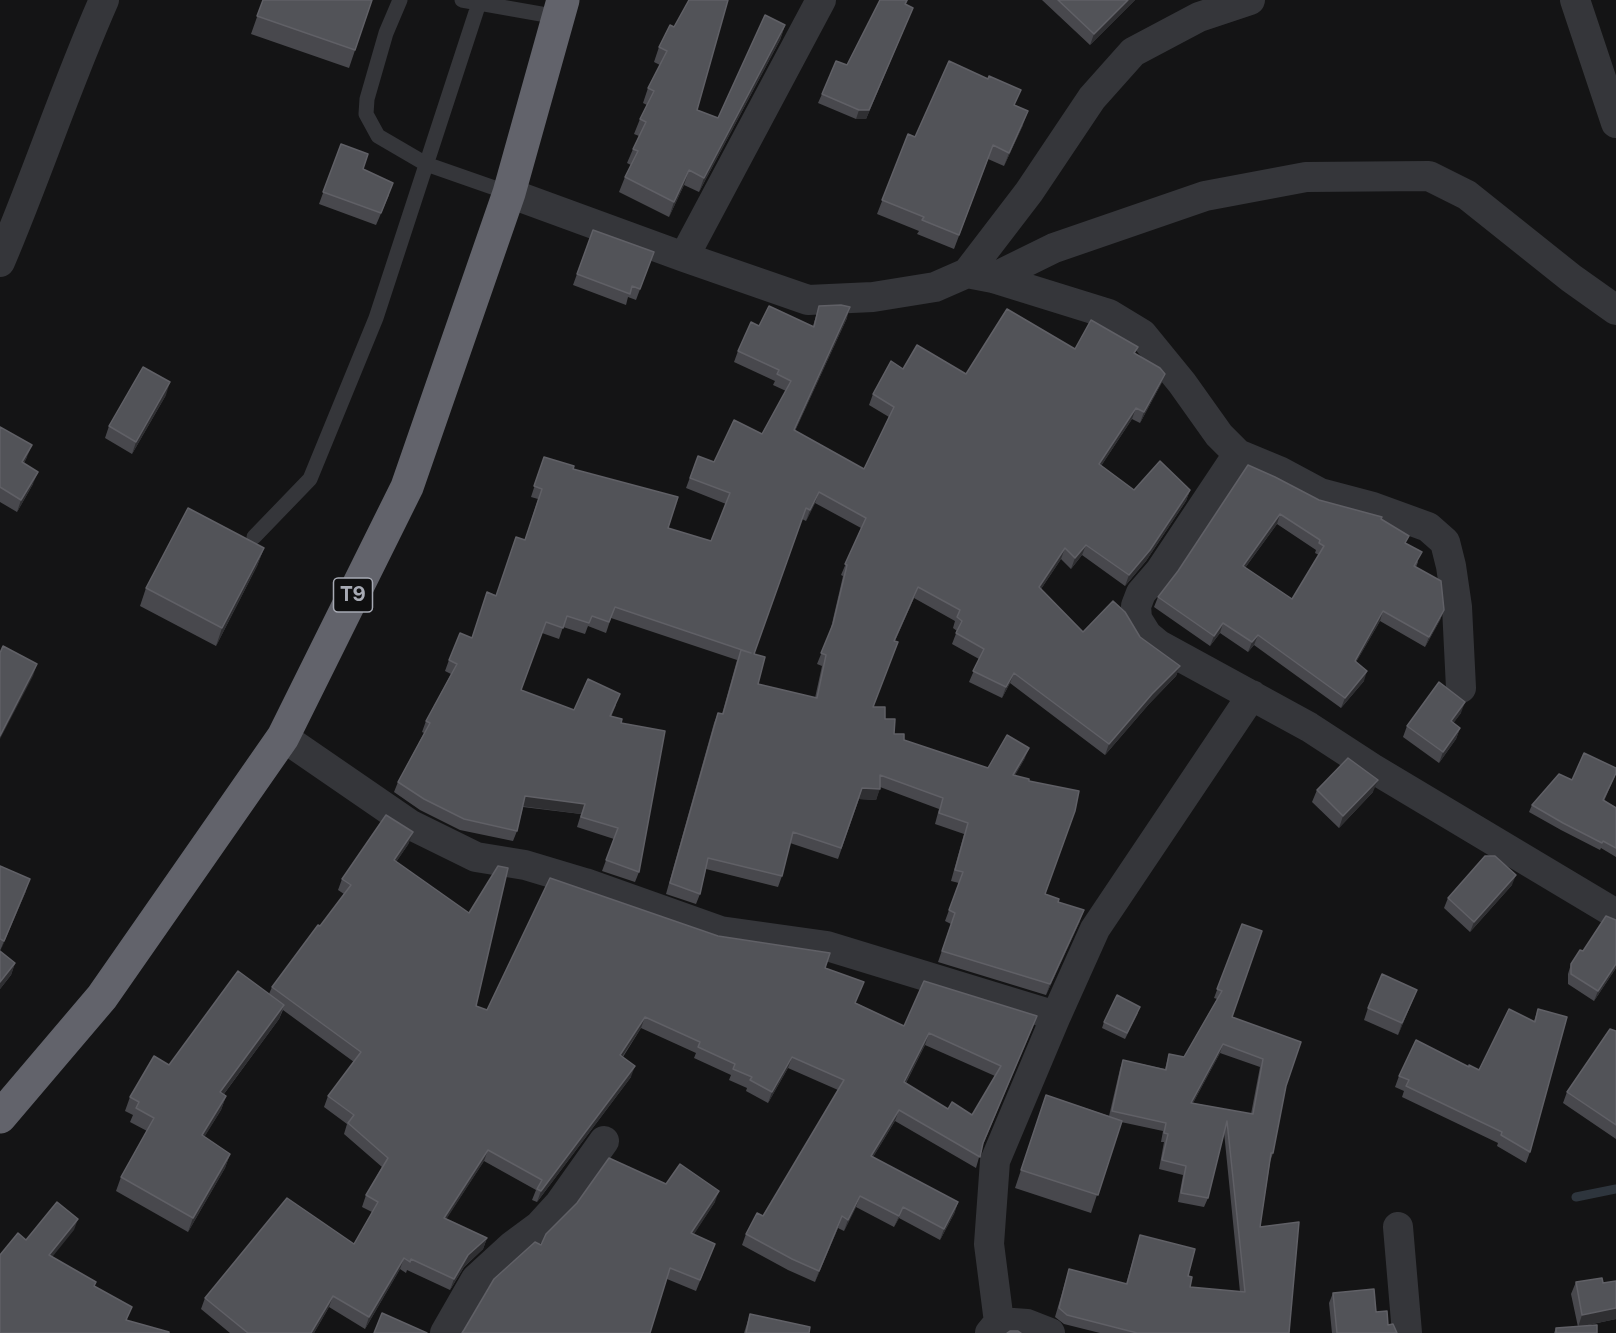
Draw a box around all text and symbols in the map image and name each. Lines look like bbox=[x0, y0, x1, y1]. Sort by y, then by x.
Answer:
road number: T9 bbox=[334, 578, 372, 612]

